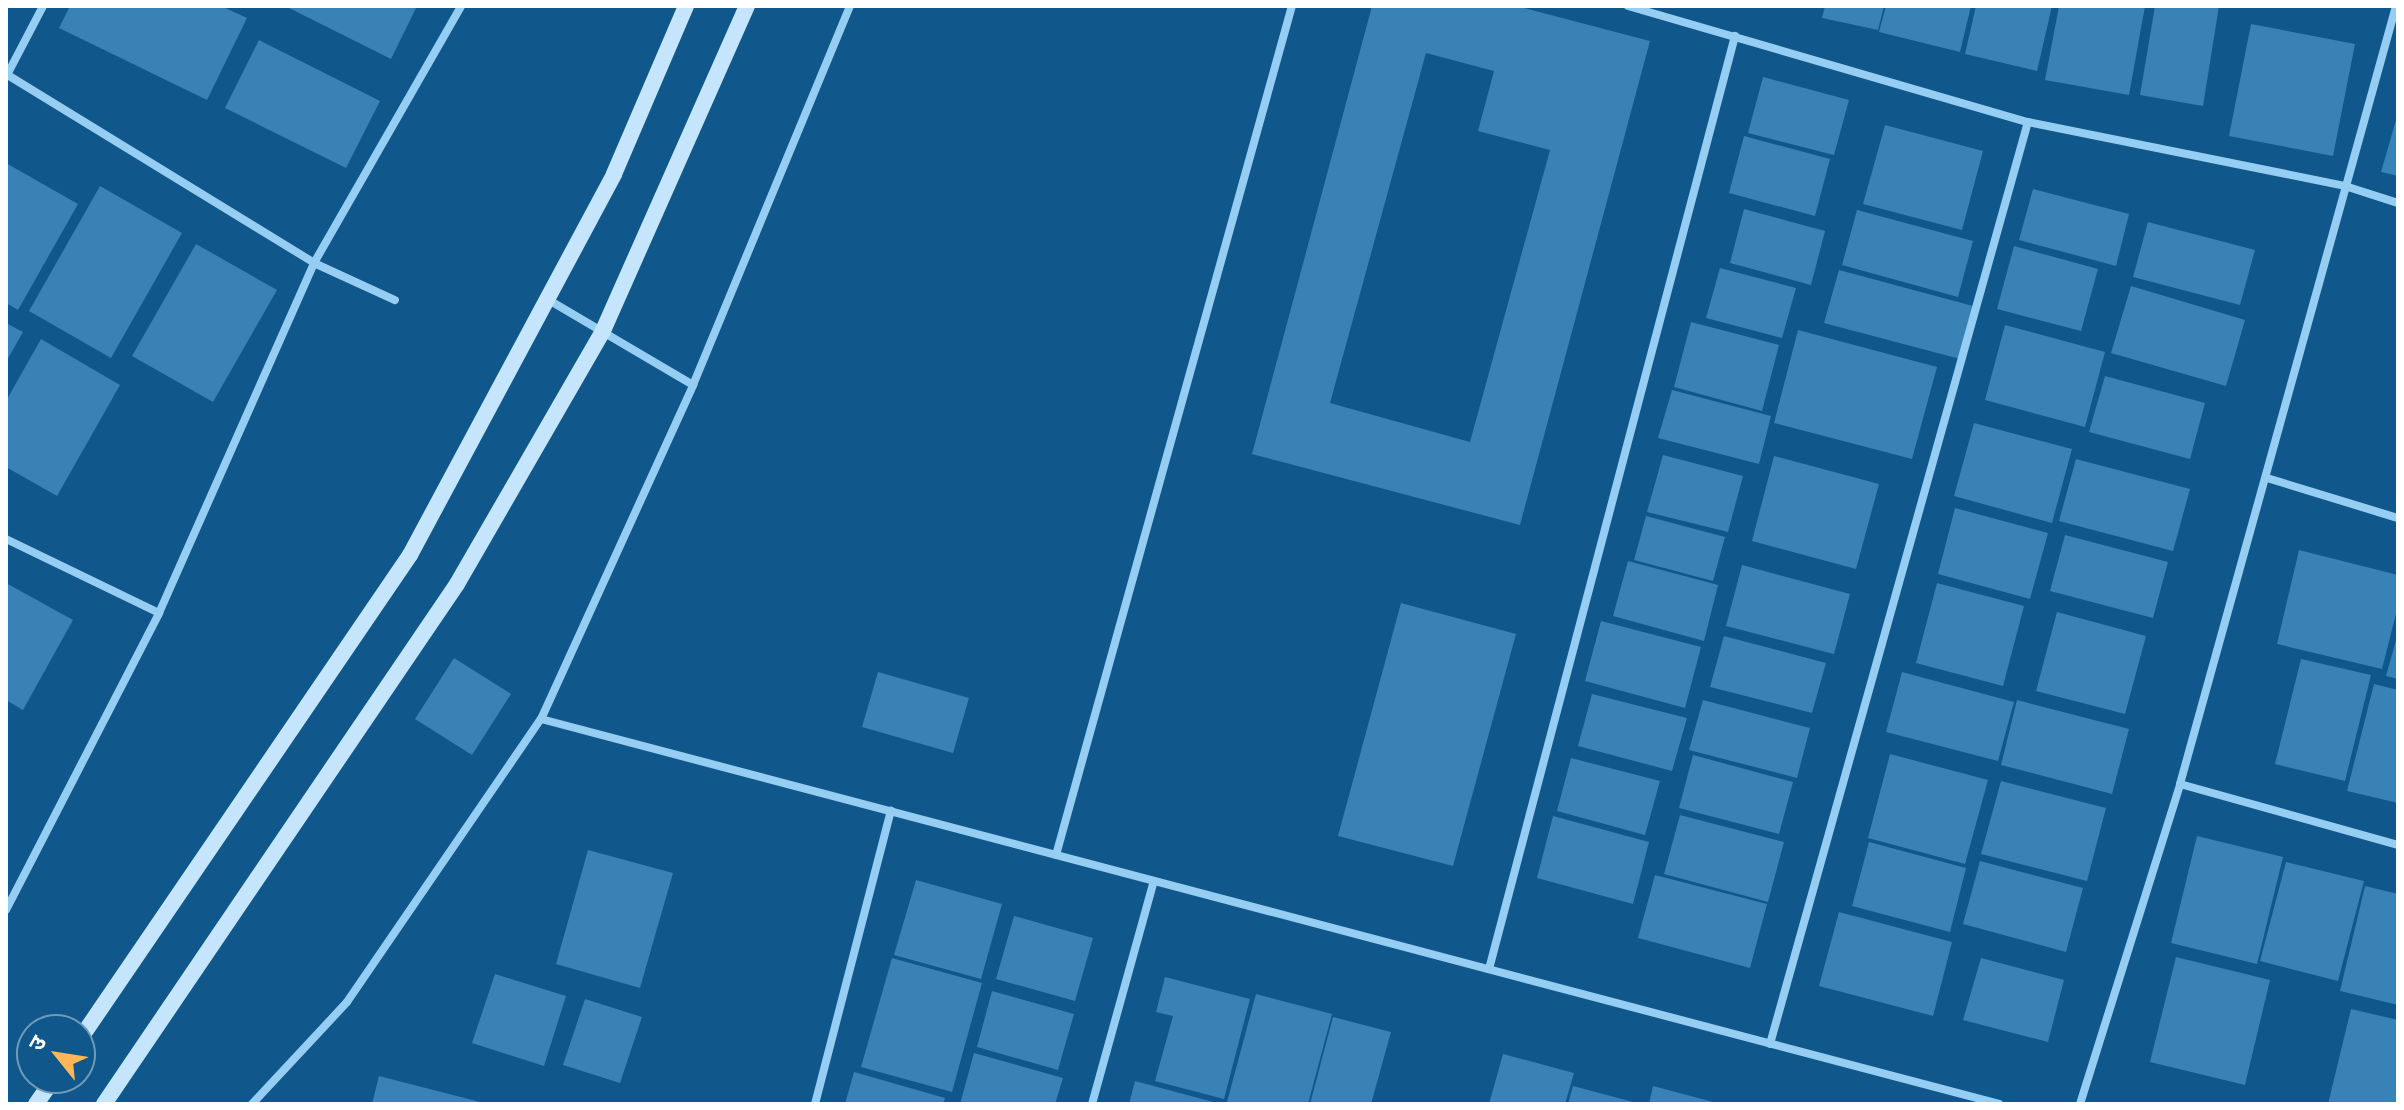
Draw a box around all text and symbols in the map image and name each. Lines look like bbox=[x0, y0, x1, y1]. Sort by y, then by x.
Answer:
north arrow bbox=[16, 1014, 96, 1094]
text: उ bbox=[22, 1031, 51, 1055]

